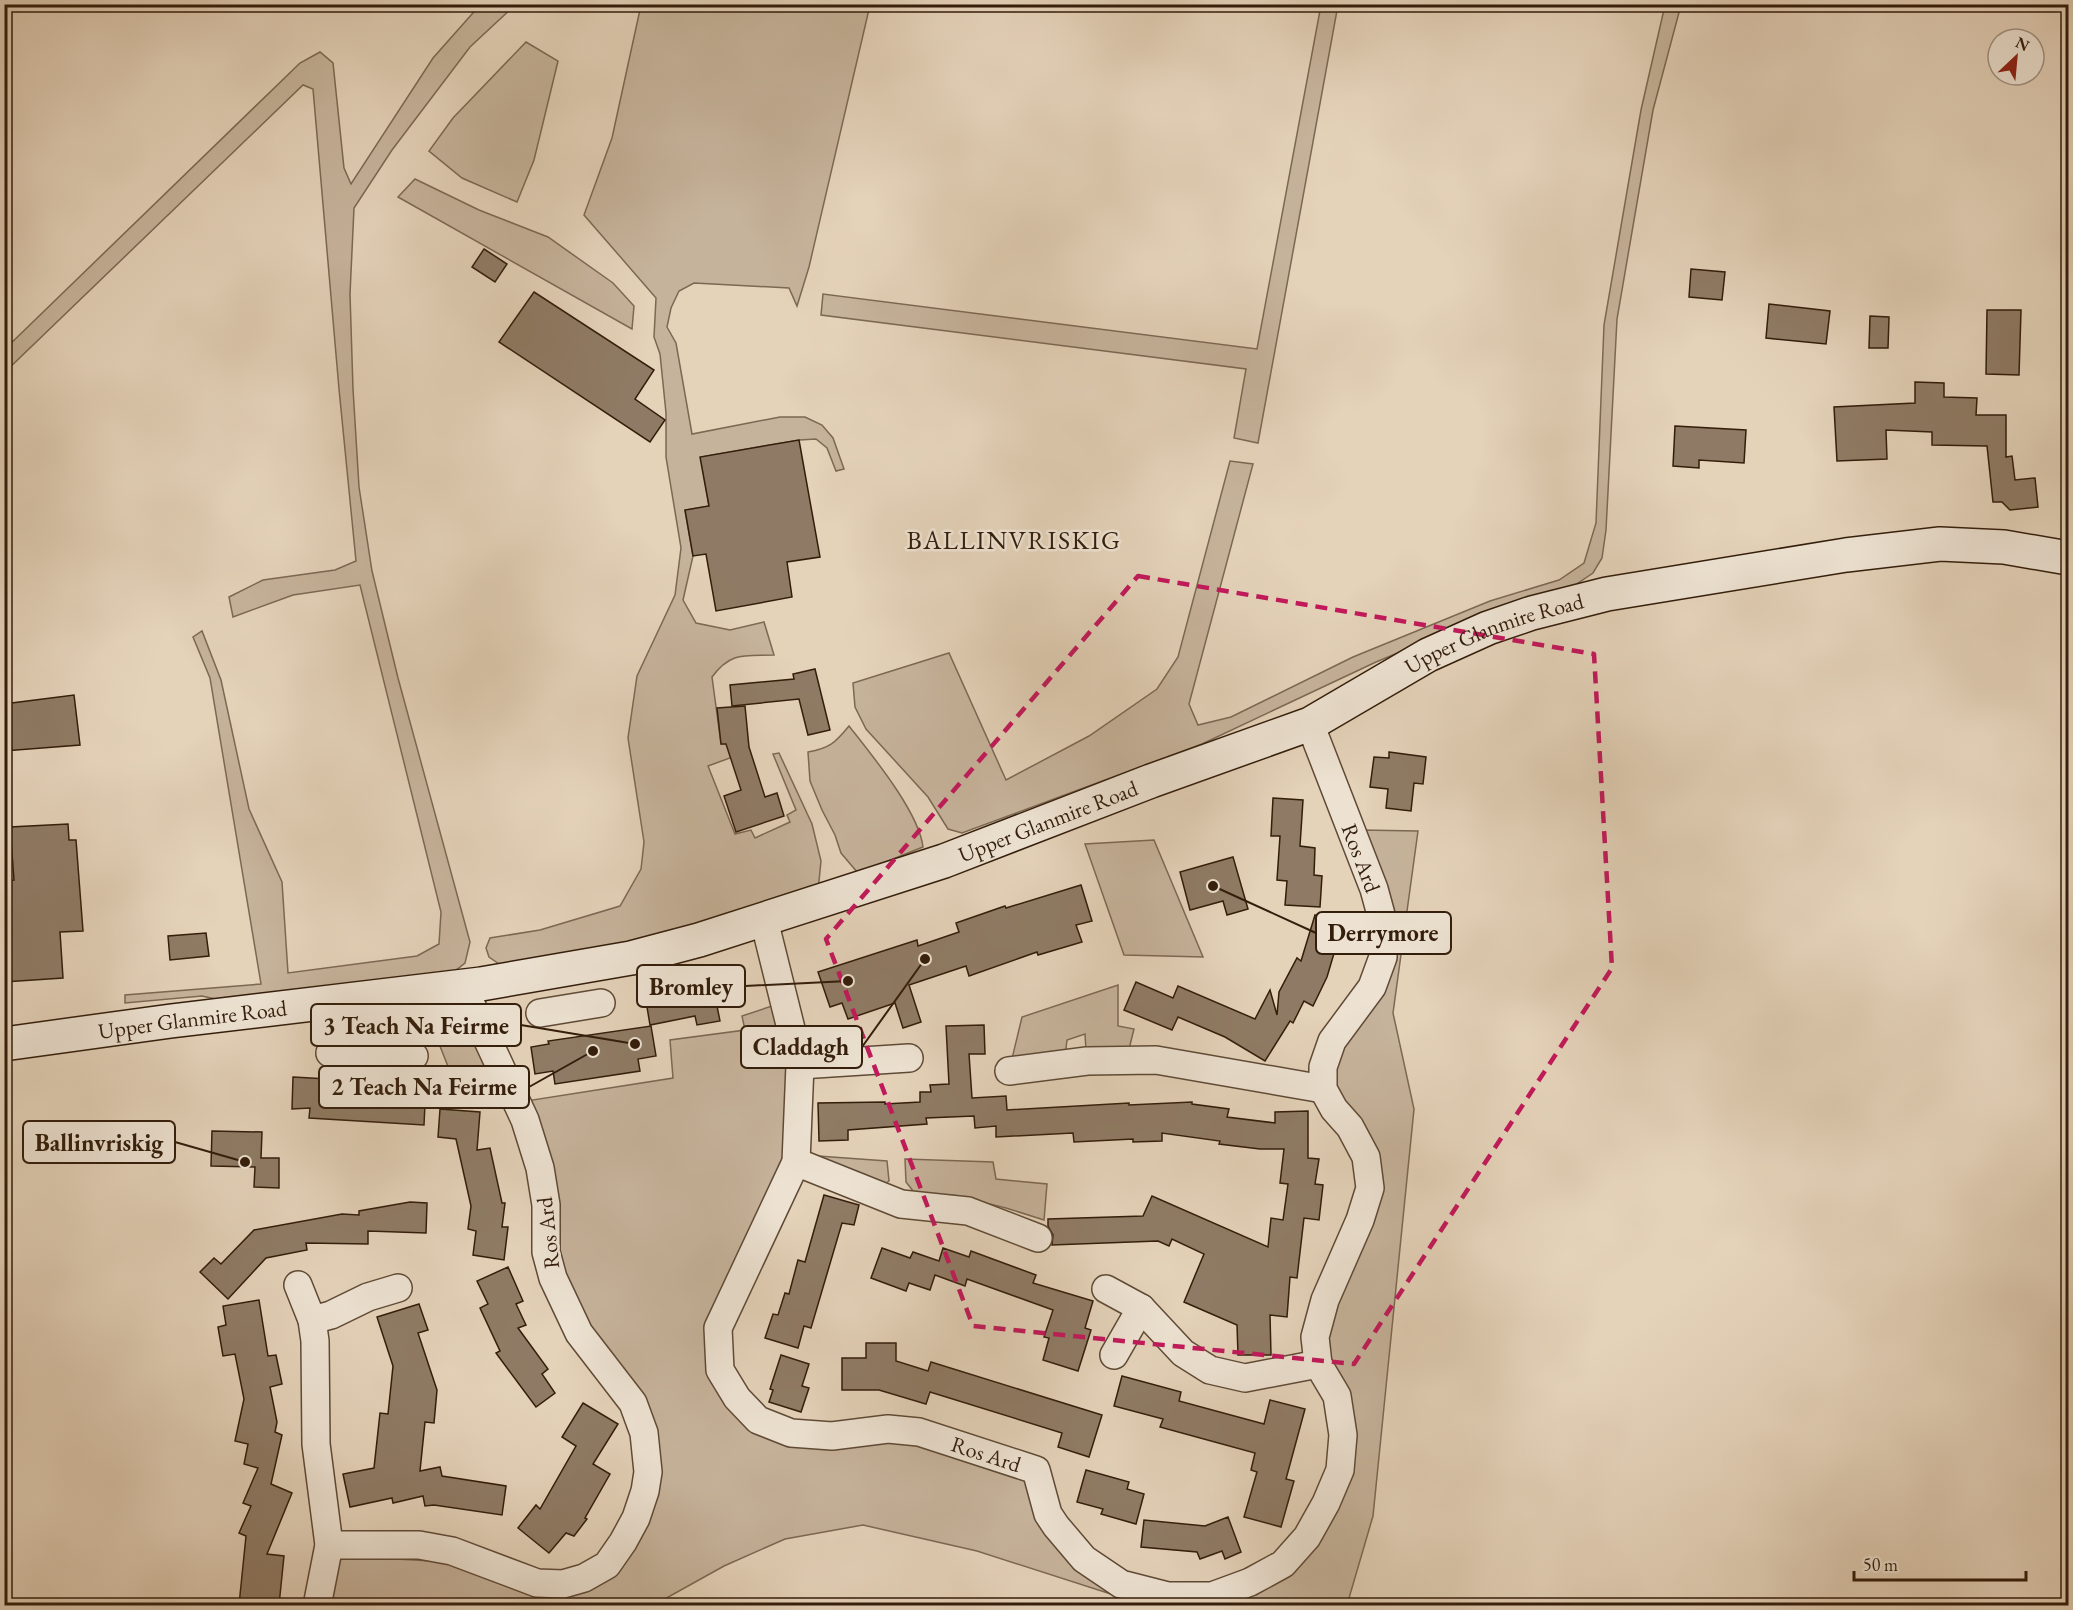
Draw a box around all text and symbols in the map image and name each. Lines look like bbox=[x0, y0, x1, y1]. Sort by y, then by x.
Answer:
north arrow bbox=[1986, 27, 2046, 87]
text: N bbox=[2012, 32, 2033, 56]
district label: BALLINVRISKIG bbox=[907, 523, 1122, 557]
street label: Upper Glanmire Road bbox=[1399, 586, 1587, 680]
street label: Upper Glanmire Road bbox=[954, 773, 1142, 869]
street label: Ros Ard bbox=[1335, 819, 1388, 898]
callout: Derrymore bbox=[1316, 912, 1451, 954]
text: Derrymore bbox=[1328, 917, 1438, 949]
callout: Bromley bbox=[637, 965, 745, 1007]
text: Bromley bbox=[649, 971, 734, 1003]
street label: Upper Glanmire Road bbox=[96, 993, 289, 1045]
callout: 3 Teach Na Feirme bbox=[311, 1004, 521, 1046]
text: 3 Teach Na Feirme bbox=[323, 1010, 509, 1041]
callout: Claddagh bbox=[741, 1026, 862, 1068]
text: Claddagh bbox=[753, 1031, 850, 1063]
callout: 2 Teach Na Feirme bbox=[319, 1066, 529, 1108]
text: 2 Teach Na Feirme bbox=[331, 1071, 517, 1102]
callout: Ballinvriskig bbox=[23, 1121, 175, 1163]
text: Ballinvriskig bbox=[35, 1127, 164, 1159]
street label: Ros Ard bbox=[530, 1195, 566, 1270]
street label: Ros Ard bbox=[948, 1429, 1026, 1479]
scale bar bbox=[1854, 1544, 2026, 1582]
text: 50 m bbox=[1863, 1553, 1898, 1576]

